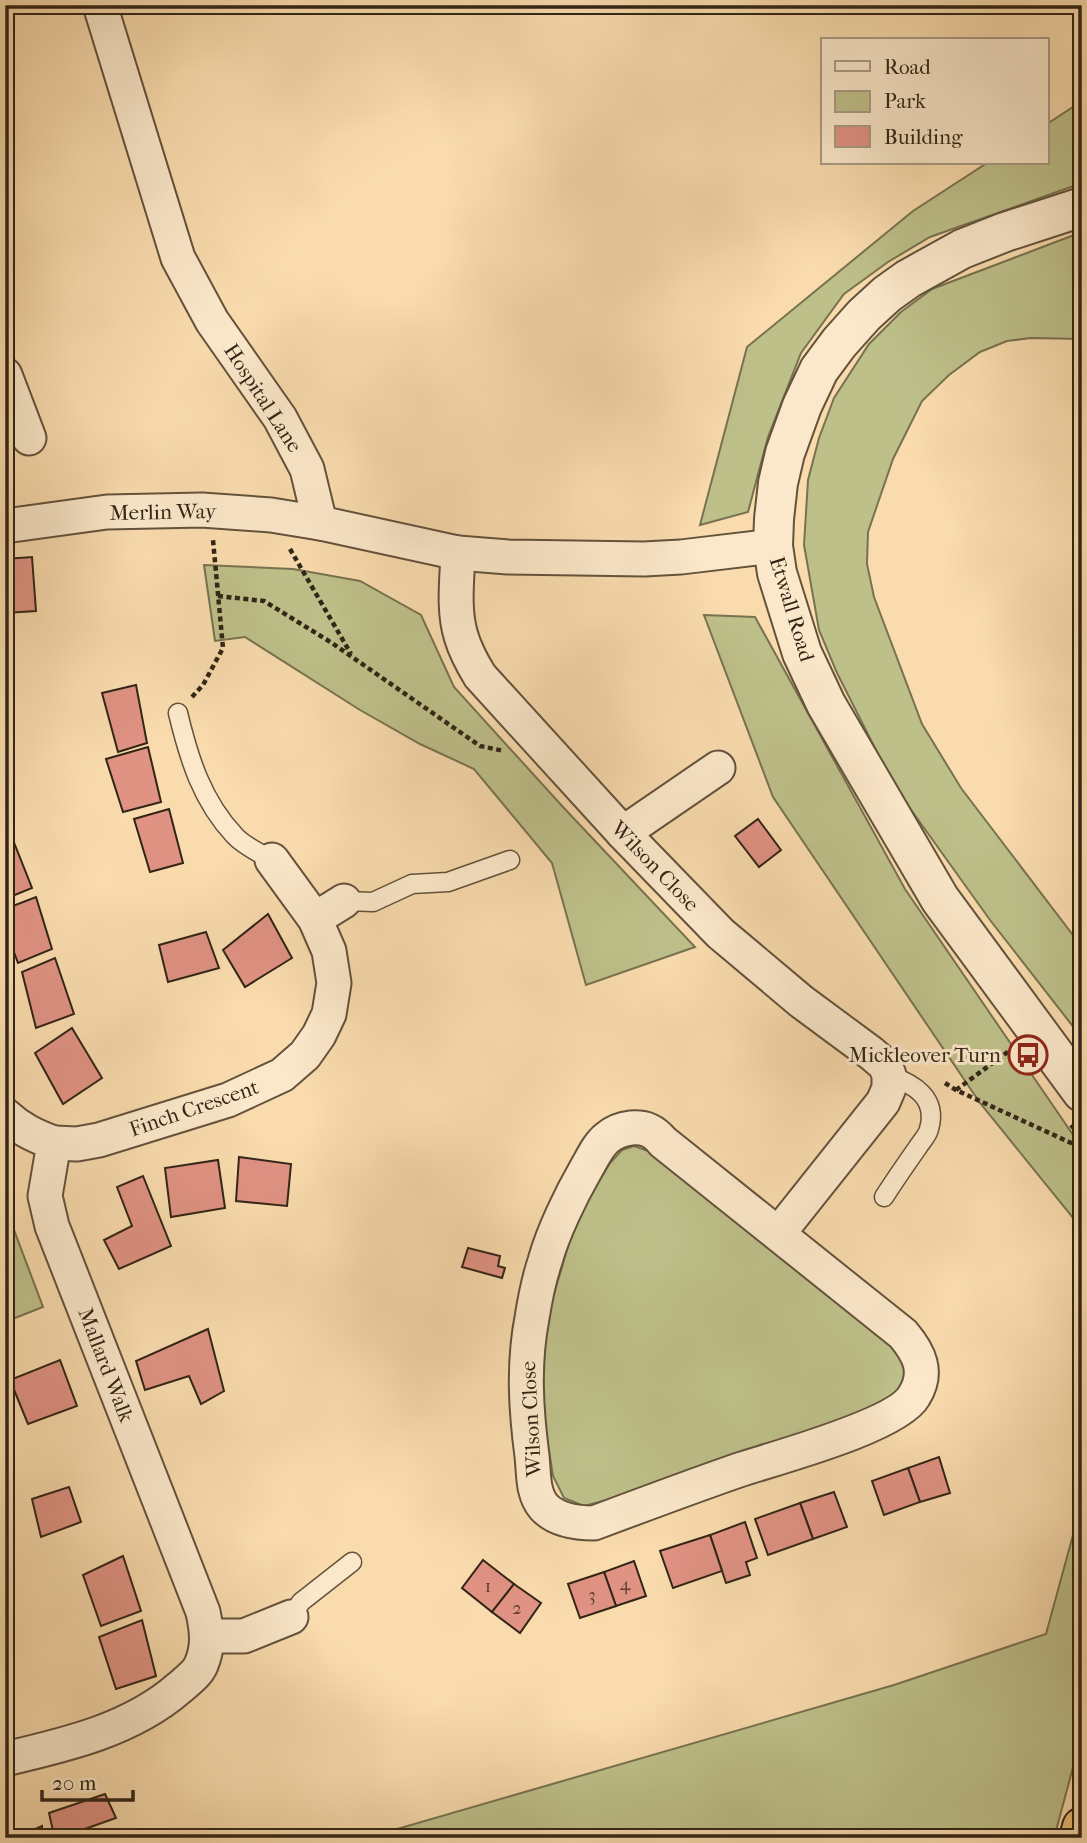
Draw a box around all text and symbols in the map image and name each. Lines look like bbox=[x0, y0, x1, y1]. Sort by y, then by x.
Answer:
legend bbox=[821, 38, 1048, 164]
text: Road bbox=[884, 55, 931, 79]
text: Park bbox=[884, 89, 926, 113]
text: Building bbox=[884, 125, 963, 149]
street label: Hospital Lane bbox=[219, 339, 307, 457]
street label: Merlin Way bbox=[110, 499, 217, 525]
street label: Etwall Road bbox=[765, 554, 819, 665]
street label: Wilson Close bbox=[605, 815, 704, 916]
bus stop icon: Mickleover Turn bbox=[1007, 1034, 1049, 1076]
place label: Mickleover Turn bbox=[849, 1043, 1001, 1067]
street label: Finch Crescent bbox=[126, 1074, 262, 1141]
street label: Mallard Walk bbox=[73, 1304, 139, 1426]
street label: Wilson Close bbox=[516, 1360, 546, 1479]
house number: 4 bbox=[620, 1574, 631, 1595]
house number: 1 bbox=[485, 1576, 491, 1597]
house number: 3 bbox=[588, 1585, 596, 1606]
house number: 2 bbox=[512, 1598, 522, 1619]
scale bar bbox=[42, 1759, 133, 1803]
text: 20 m bbox=[52, 1771, 97, 1795]

